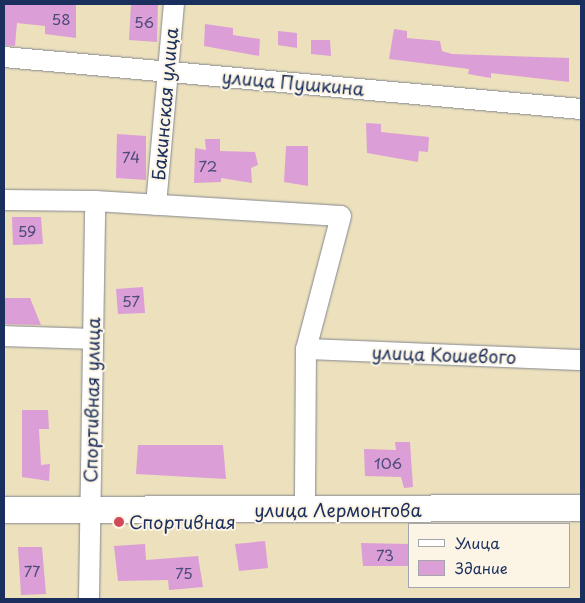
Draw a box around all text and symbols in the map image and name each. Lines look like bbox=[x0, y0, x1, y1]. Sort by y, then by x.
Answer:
house number: 58 bbox=[51, 10, 71, 28]
house number: 56 bbox=[134, 13, 154, 31]
street label: Бакинская улица bbox=[148, 26, 182, 182]
street label: улица Пушкина bbox=[220, 66, 366, 100]
house number: 74 bbox=[122, 148, 140, 166]
house number: 72 bbox=[199, 157, 217, 175]
house number: 59 bbox=[18, 222, 36, 240]
house number: 57 bbox=[122, 292, 140, 310]
street label: Спортивная улица bbox=[80, 317, 104, 483]
street label: улица Кошевого bbox=[371, 342, 517, 368]
house number: 106 bbox=[374, 454, 402, 472]
street label: улица Лермонтова bbox=[254, 499, 422, 521]
place label: Спортивная bbox=[129, 511, 236, 533]
marker: Спортивная bbox=[113, 516, 125, 528]
legend bbox=[408, 523, 570, 588]
text: Улица bbox=[455, 531, 500, 554]
house number: 73 bbox=[376, 546, 394, 564]
text: Здание bbox=[455, 556, 508, 579]
house number: 77 bbox=[24, 562, 40, 580]
house number: 75 bbox=[175, 564, 193, 582]

